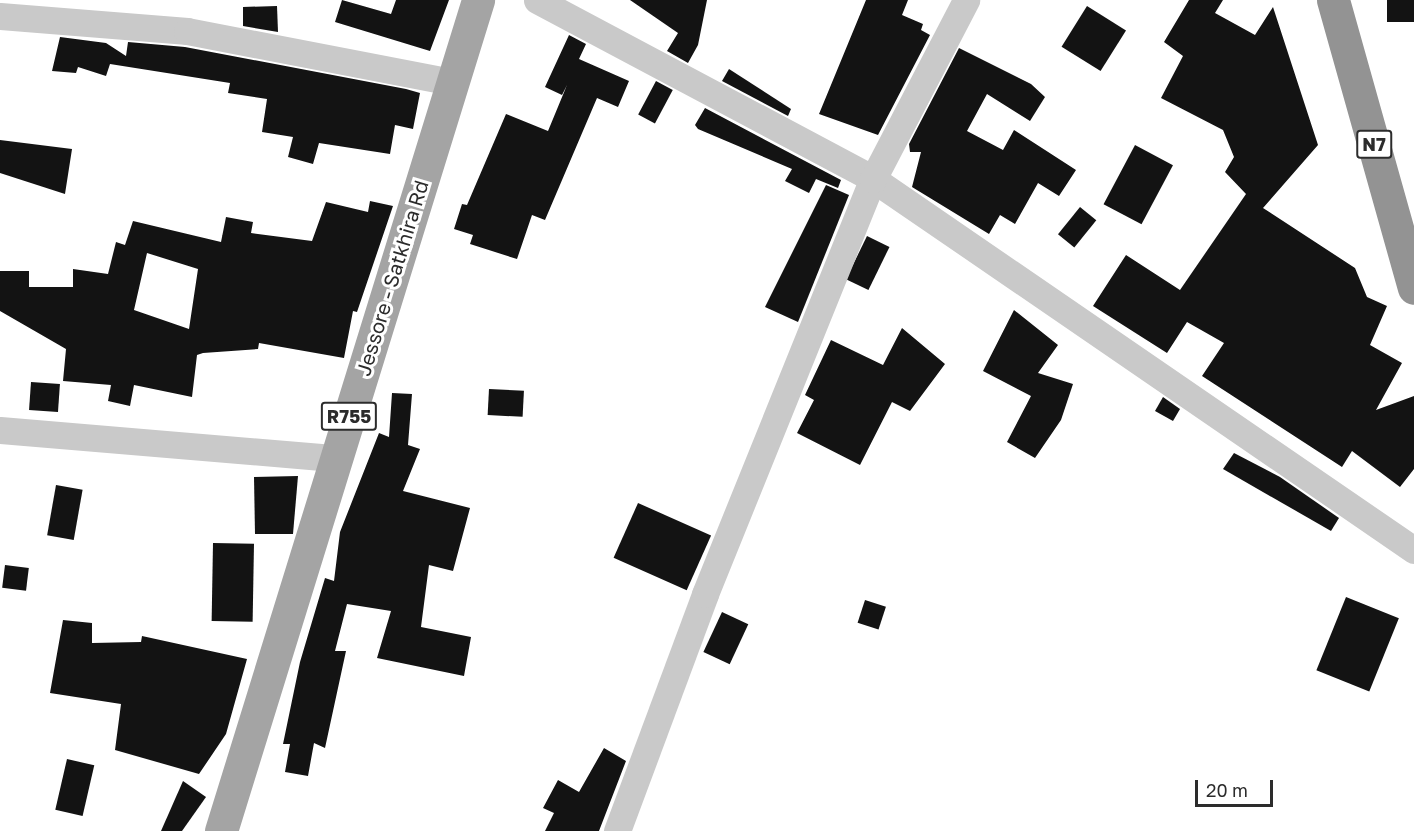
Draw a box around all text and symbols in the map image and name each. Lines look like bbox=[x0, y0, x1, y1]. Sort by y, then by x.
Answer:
road number: N7 bbox=[1356, 129, 1392, 159]
street label: Jessore - Satkhira Rd bbox=[351, 177, 433, 379]
road number: R755 bbox=[320, 401, 378, 431]
scale bar bbox=[1198, 768, 1276, 806]
text: 20 m bbox=[1206, 779, 1248, 801]

